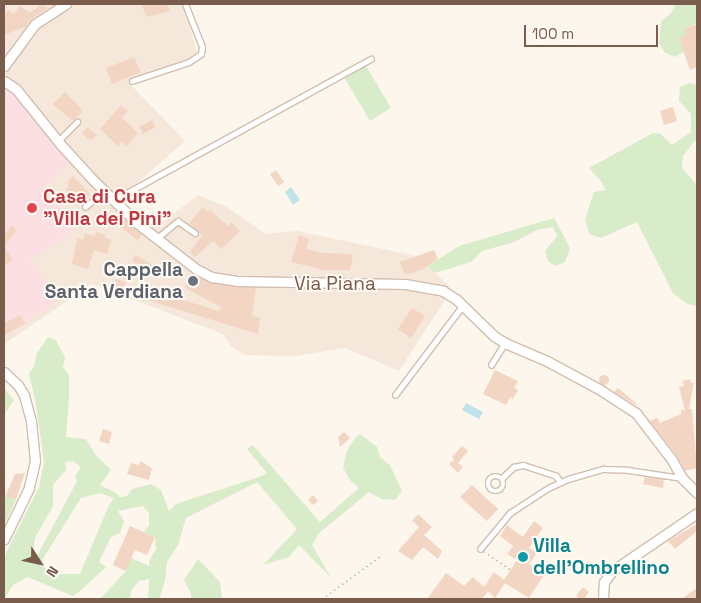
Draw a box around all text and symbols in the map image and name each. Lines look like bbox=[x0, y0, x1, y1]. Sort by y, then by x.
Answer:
scale bar bbox=[526, 15, 660, 47]
text: 100 m bbox=[532, 24, 574, 43]
place label: Casa di Cura "Villa dei Pini" bbox=[43, 186, 171, 230]
marker: Casa di Cura "Villa dei Pini" bbox=[25, 201, 39, 215]
place label: Cappella Santa Verdiana bbox=[44, 259, 183, 303]
street label: Via Piana bbox=[294, 273, 376, 295]
marker: Cappella Santa Verdiana bbox=[187, 275, 199, 287]
place label: Villa dell'Ombrellino bbox=[533, 535, 670, 579]
north arrow bbox=[15, 538, 65, 588]
marker: Villa dell'Ombrellino bbox=[517, 551, 529, 563]
text: N bbox=[42, 563, 62, 581]

